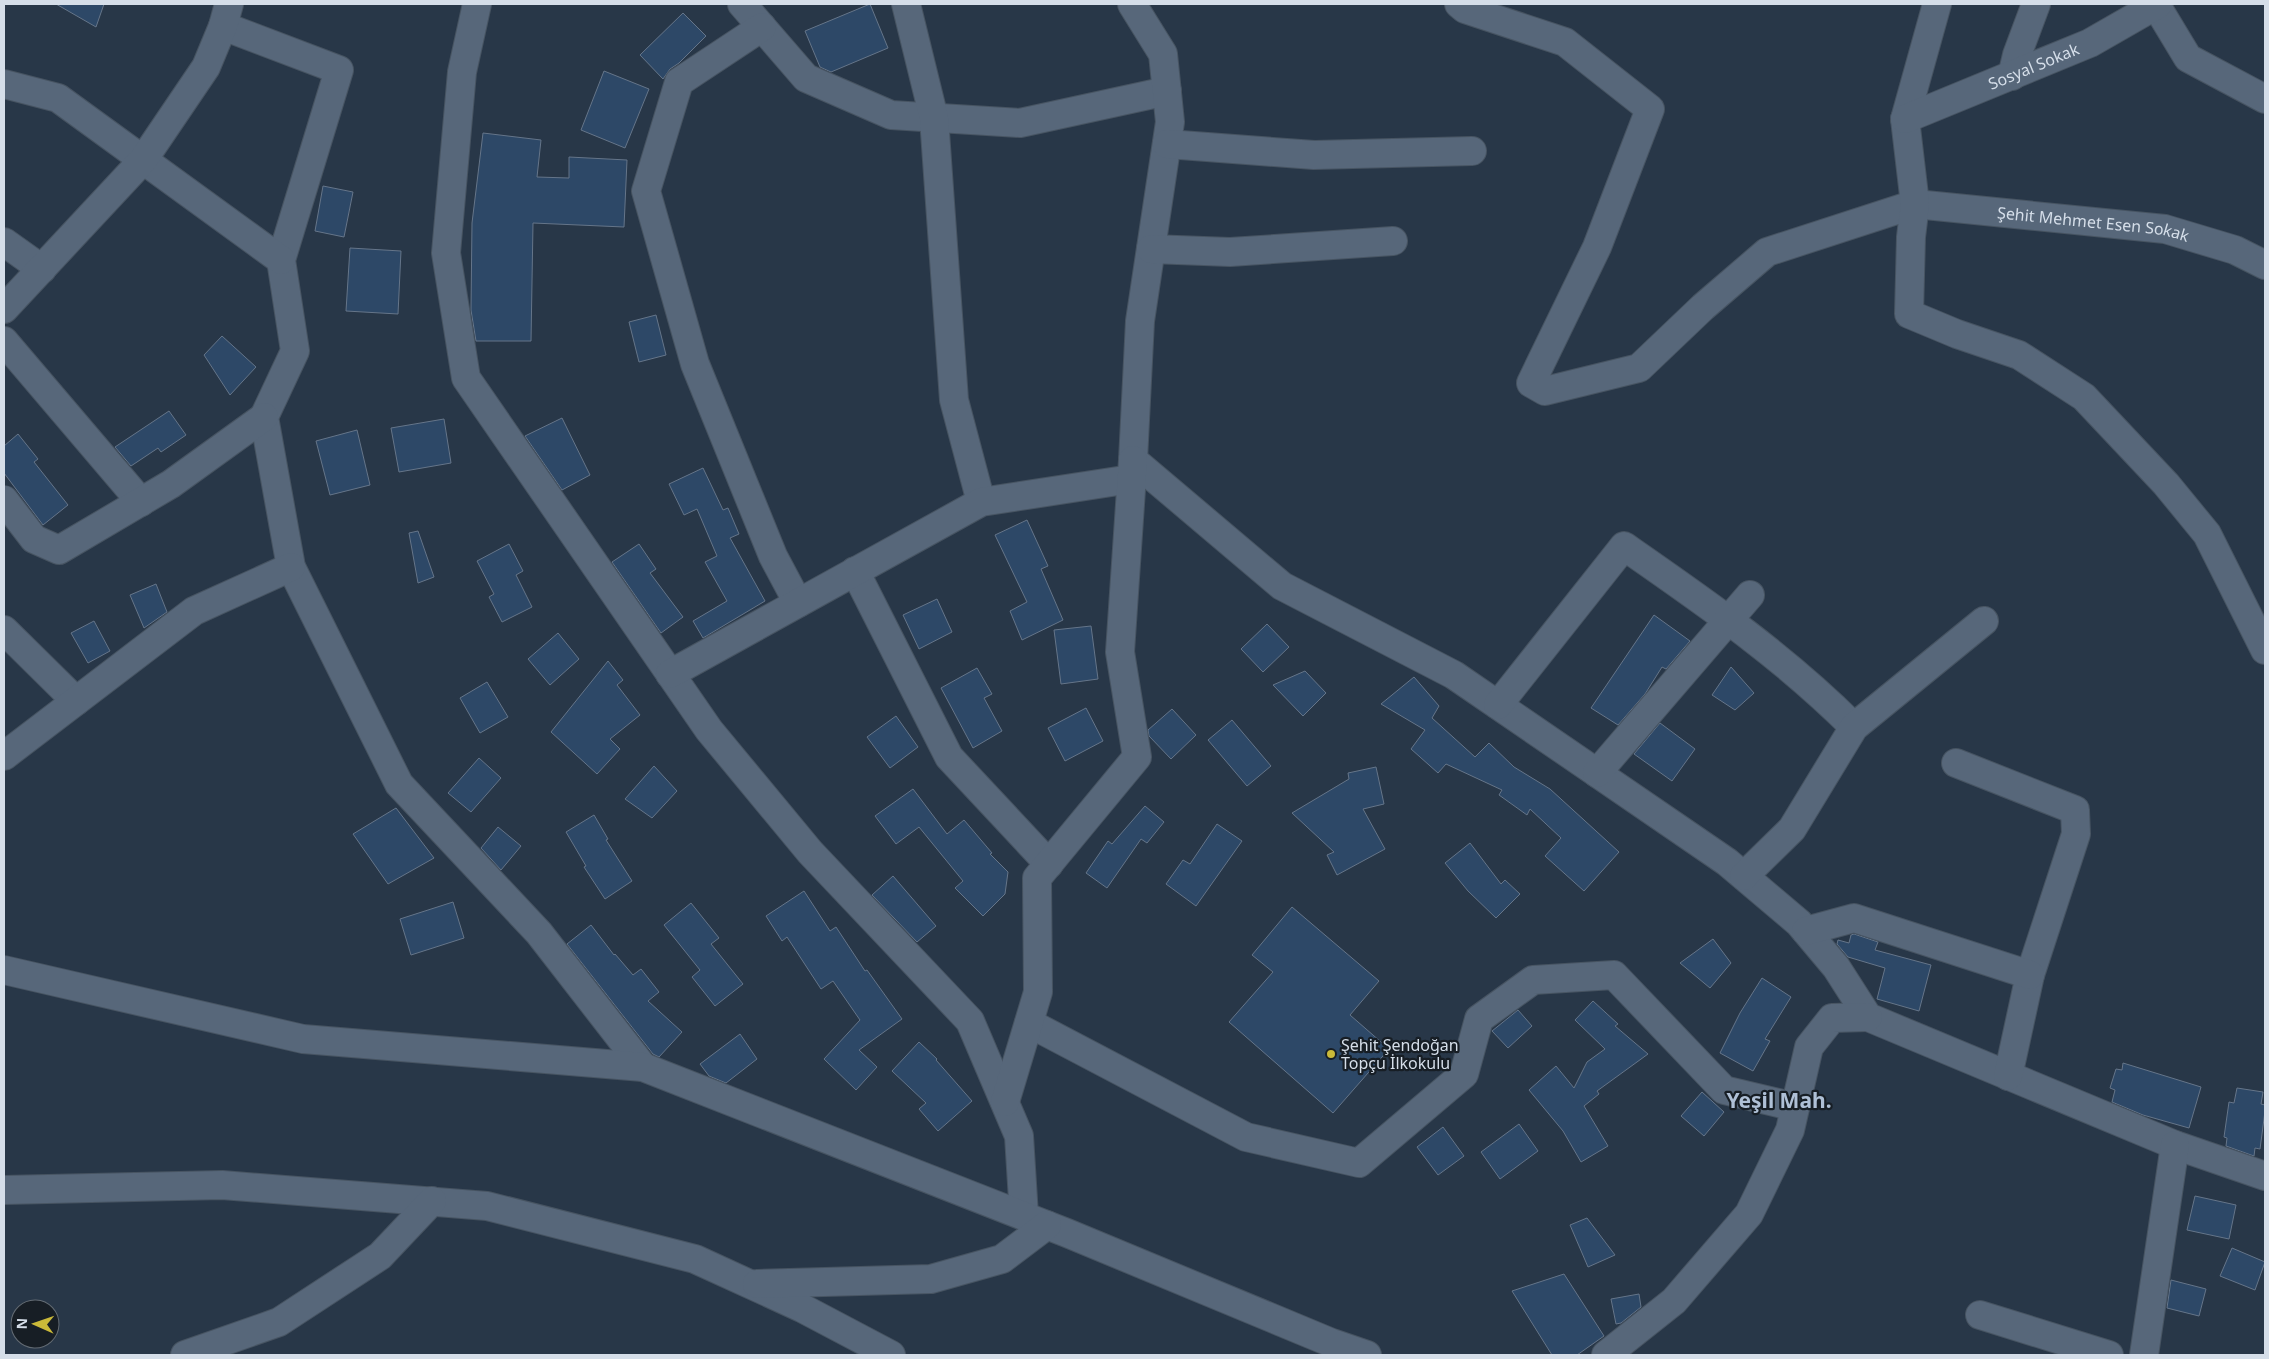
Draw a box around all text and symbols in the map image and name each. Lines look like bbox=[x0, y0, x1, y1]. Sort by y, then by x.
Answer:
street label: Sosyal Sokak bbox=[1985, 38, 2083, 95]
street label: Şehit Mehmet Esen Sokak bbox=[1996, 201, 2192, 247]
place label: Şehit Şendoğan Topçu İlkokulu bbox=[1341, 1034, 1459, 1074]
marker: Şehit Şendoğan Topçu İlkokulu bbox=[1325, 1048, 1337, 1060]
district label: Yeşil Mah. bbox=[1726, 1086, 1832, 1114]
north arrow bbox=[10, 1299, 60, 1349]
text: N bbox=[12, 1318, 31, 1330]

